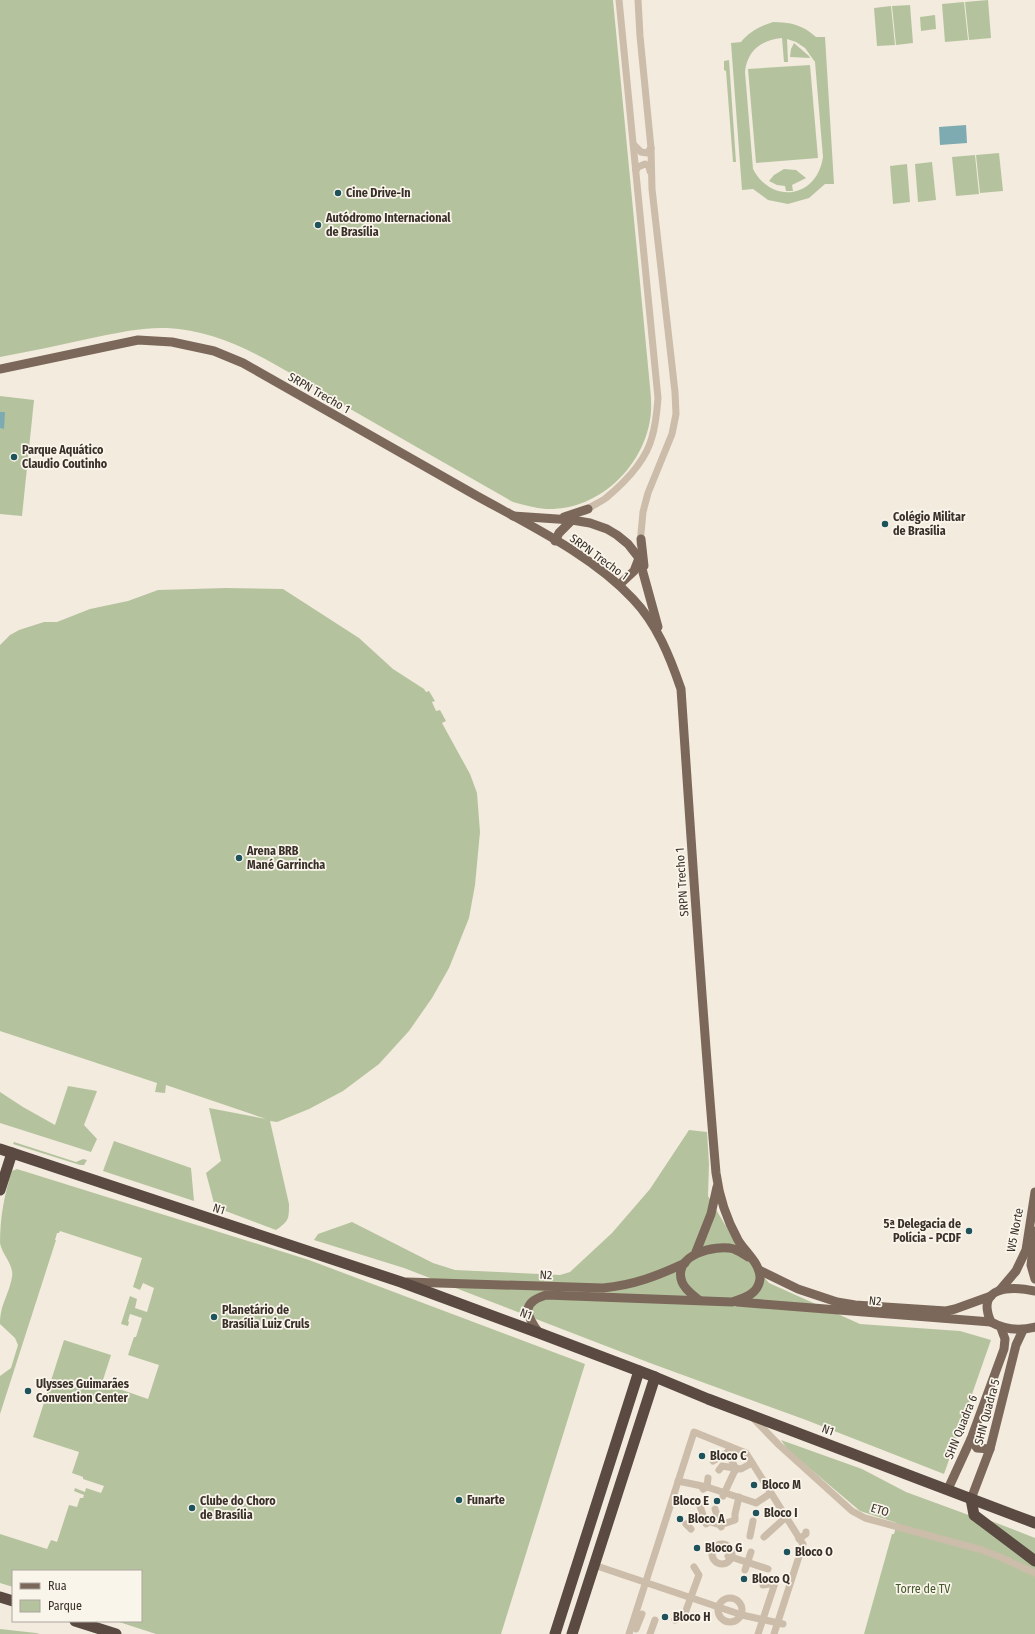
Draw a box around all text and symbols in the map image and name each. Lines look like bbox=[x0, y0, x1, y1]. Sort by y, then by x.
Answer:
place label: Cine Drive-In bbox=[346, 186, 411, 200]
marker: Cine Drive-In bbox=[333, 188, 343, 198]
place label: Autódromo Internacional de Brasília bbox=[325, 211, 451, 239]
marker: Autódromo Internacional de Brasília bbox=[313, 220, 323, 230]
street label: SRPN Trecho 1 bbox=[286, 370, 352, 416]
place label: Parque Aquático Claudio Coutinho bbox=[22, 443, 108, 471]
marker: Parque Aquático Claudio Coutinho bbox=[9, 452, 19, 462]
place label: Colégio Militar de Brasília bbox=[893, 510, 966, 538]
marker: Colégio Militar de Brasília bbox=[880, 519, 890, 529]
street label: SRPN Trecho 1 bbox=[567, 531, 631, 583]
place label: Arena BRB Mané Garrincha bbox=[246, 844, 325, 872]
street label: SRPN Trecho 1 bbox=[673, 847, 691, 917]
marker: Arena BRB Mané Garrincha bbox=[234, 853, 244, 863]
street label: N1 bbox=[211, 1200, 227, 1218]
street label: W5 Norte bbox=[1004, 1207, 1026, 1253]
place label: 5ª Delegacia de Polícia - PCDF bbox=[884, 1217, 962, 1245]
marker: 5ª Delegacia de Polícia - PCDF bbox=[964, 1226, 974, 1236]
street label: N2 bbox=[539, 1268, 553, 1282]
street label: N2 bbox=[868, 1293, 882, 1309]
place label: Planetário de Brasília Luiz Cruls bbox=[222, 1303, 310, 1331]
street label: N1 bbox=[518, 1305, 534, 1323]
marker: Planetário de Brasília Luiz Cruls bbox=[209, 1312, 219, 1322]
place label: Ulysses Guimarães Convention Center bbox=[36, 1377, 130, 1405]
street label: SHN Quadra 5 bbox=[972, 1377, 1003, 1446]
marker: Ulysses Guimarães Convention Center bbox=[23, 1386, 33, 1396]
street label: SHN Quadra 6 bbox=[942, 1393, 980, 1461]
street label: N1 bbox=[820, 1421, 836, 1439]
place label: Bloco C bbox=[710, 1449, 747, 1463]
marker: Bloco C bbox=[697, 1451, 707, 1461]
place label: Bloco M bbox=[762, 1478, 801, 1492]
marker: Bloco M bbox=[749, 1480, 759, 1490]
place label: Funarte bbox=[467, 1493, 505, 1507]
place label: Clube do Choro de Brasília bbox=[200, 1494, 276, 1522]
place label: Bloco E bbox=[673, 1494, 709, 1508]
marker: Funarte bbox=[454, 1495, 464, 1505]
marker: Bloco E bbox=[712, 1496, 722, 1506]
street label: ETO bbox=[869, 1501, 891, 1519]
marker: Clube do Choro de Brasília bbox=[187, 1503, 197, 1513]
place label: Bloco I bbox=[764, 1506, 797, 1520]
marker: Bloco I bbox=[751, 1508, 761, 1518]
place label: Bloco A bbox=[688, 1512, 725, 1526]
marker: Bloco A bbox=[675, 1514, 685, 1524]
place label: Bloco G bbox=[705, 1541, 742, 1555]
marker: Bloco G bbox=[692, 1543, 702, 1553]
place label: Bloco O bbox=[795, 1545, 833, 1559]
marker: Bloco O bbox=[782, 1547, 792, 1557]
legend bbox=[12, 1570, 142, 1622]
place label: Bloco Q bbox=[752, 1572, 790, 1586]
marker: Bloco Q bbox=[739, 1574, 749, 1584]
text: Rua bbox=[48, 1579, 67, 1593]
park label: Torre de TV bbox=[896, 1582, 951, 1596]
text: Parque bbox=[48, 1599, 82, 1613]
place label: Bloco H bbox=[673, 1610, 710, 1624]
marker: Bloco H bbox=[660, 1612, 670, 1622]

